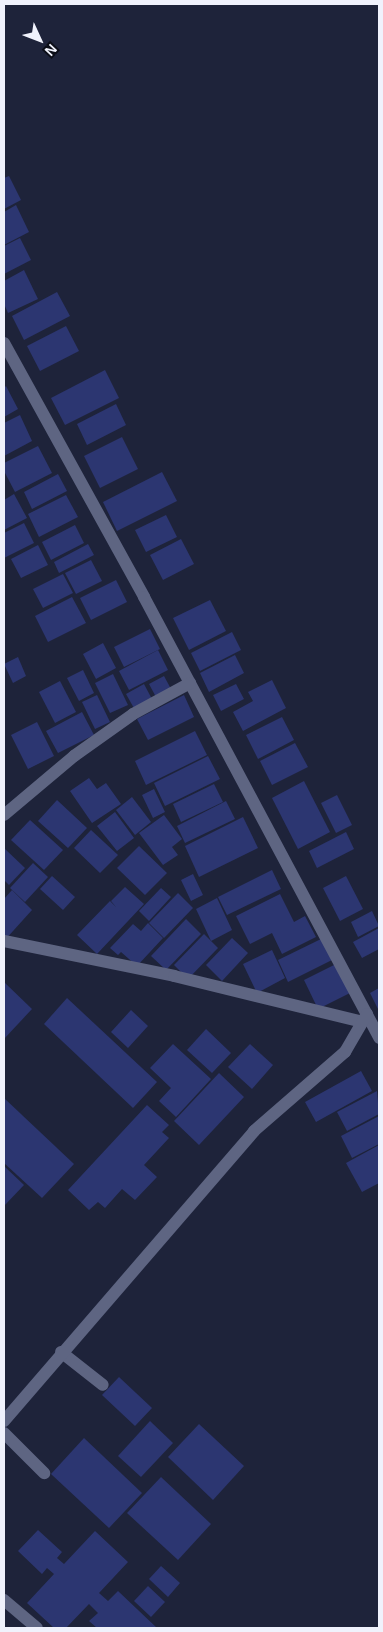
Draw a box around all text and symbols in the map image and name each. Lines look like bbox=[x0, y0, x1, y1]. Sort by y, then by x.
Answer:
north arrow bbox=[15, 15, 65, 65]
text: N bbox=[42, 41, 60, 59]

